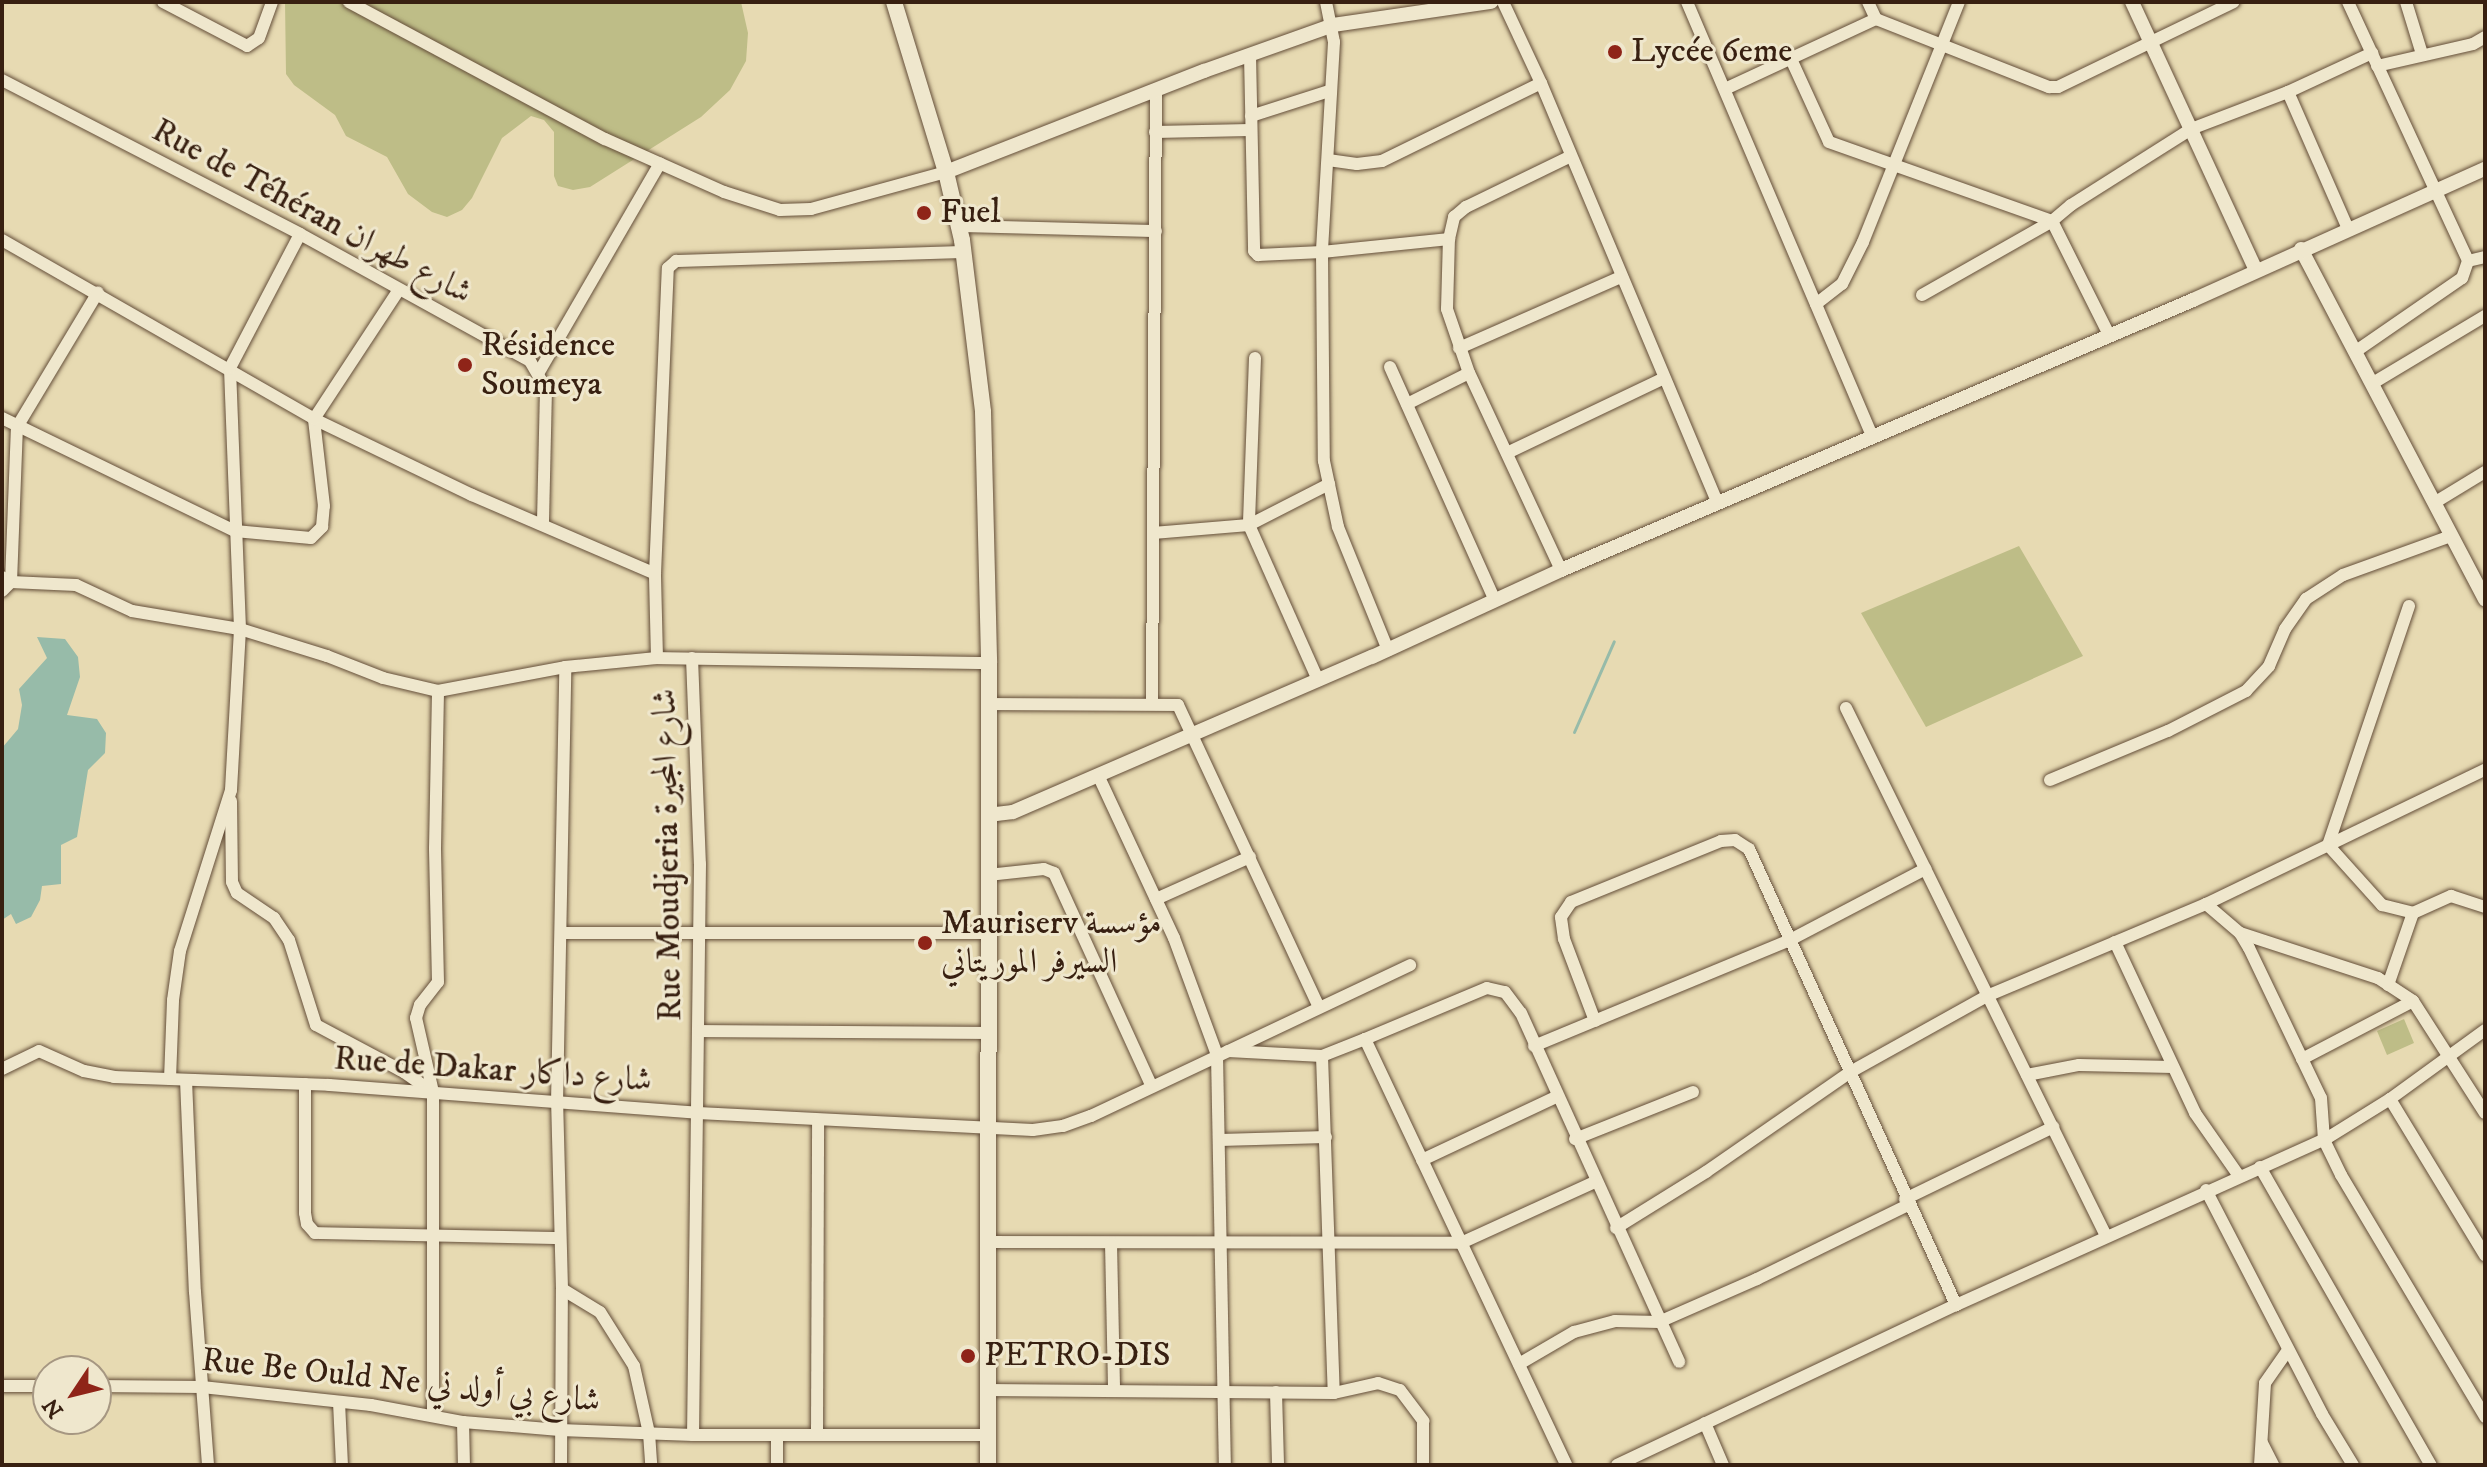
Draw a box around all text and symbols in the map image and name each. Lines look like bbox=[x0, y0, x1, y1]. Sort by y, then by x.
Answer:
place label: Lycée 6eme bbox=[1631, 32, 1792, 72]
marker: Lycée 6eme bbox=[1606, 43, 1624, 61]
street label: Rue de Téhéran شارع طهران bbox=[145, 110, 479, 314]
place label: Fuel bbox=[940, 193, 1001, 233]
marker: Fuel bbox=[915, 204, 933, 222]
place label: Résidence Soumeya bbox=[481, 325, 615, 404]
marker: Résidence Soumeya bbox=[456, 356, 474, 374]
street label: Rue Moudjeria شارع المجيرة bbox=[645, 688, 691, 1022]
place label: Mauriserv مؤسسة السيرفر الموريتاني bbox=[941, 903, 1162, 982]
marker: Mauriserv مؤسسة السيرفر الموريتاني bbox=[916, 934, 934, 952]
street label: Rue de Dakar شارع داكار bbox=[333, 1039, 653, 1101]
place label: PETRO-DIS bbox=[984, 1336, 1171, 1376]
street label: Rue Be Ould Ne شارع بي أولد ني bbox=[200, 1340, 602, 1422]
marker: PETRO-DIS bbox=[959, 1347, 977, 1365]
north arrow bbox=[32, 1355, 112, 1435]
text: N bbox=[37, 1393, 70, 1423]

